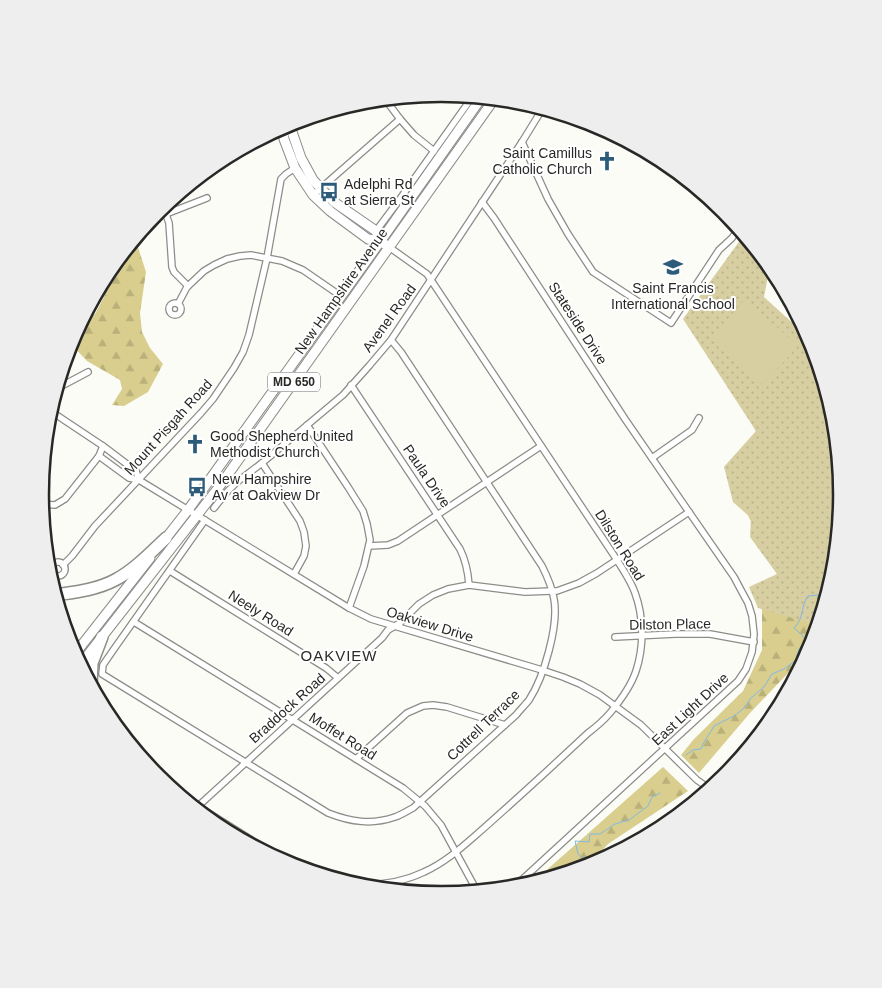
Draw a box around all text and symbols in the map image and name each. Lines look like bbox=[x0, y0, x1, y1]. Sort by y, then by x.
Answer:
place label: Saint Camillus Catholic Church bbox=[492, 145, 592, 177]
church icon: Saint Camillus Catholic Church bbox=[596, 150, 618, 172]
place label: Adelphi Rd at Sierra St bbox=[344, 176, 414, 208]
bus stop icon: Adelphi Rd at Sierra St bbox=[318, 181, 340, 203]
street label: New Hampshire Avenue bbox=[291, 225, 391, 357]
school or university icon: Saint Francis International School bbox=[662, 256, 684, 278]
street label: Stateside Drive bbox=[545, 279, 611, 367]
place label: Saint Francis International School bbox=[611, 280, 735, 312]
street label: Avenel Road bbox=[359, 281, 419, 355]
road number: MD 650 bbox=[268, 372, 320, 392]
street label: Mount Pisgah Road bbox=[121, 376, 215, 478]
place label: Good Shepherd United Methodist Church bbox=[210, 428, 353, 460]
church icon: Good Shepherd United Methodist Church bbox=[184, 433, 206, 455]
street label: Paula Drive bbox=[400, 442, 454, 511]
place label: New Hampshire Av at Oakview Dr bbox=[212, 471, 320, 503]
bus stop icon: New Hampshire Av at Oakview Dr bbox=[186, 476, 208, 498]
street label: Dilston Road bbox=[592, 507, 648, 583]
street label: Neely Road bbox=[226, 587, 296, 639]
street label: Oakview Drive bbox=[385, 603, 476, 645]
street label: Dilston Place bbox=[629, 615, 711, 633]
district label: OAKVIEW bbox=[300, 647, 378, 664]
street label: East Light Drive bbox=[648, 669, 732, 749]
street label: Braddock Road bbox=[246, 670, 328, 746]
street label: Cottrell Terrace bbox=[443, 686, 523, 764]
street label: Moffet Road bbox=[307, 709, 379, 763]

